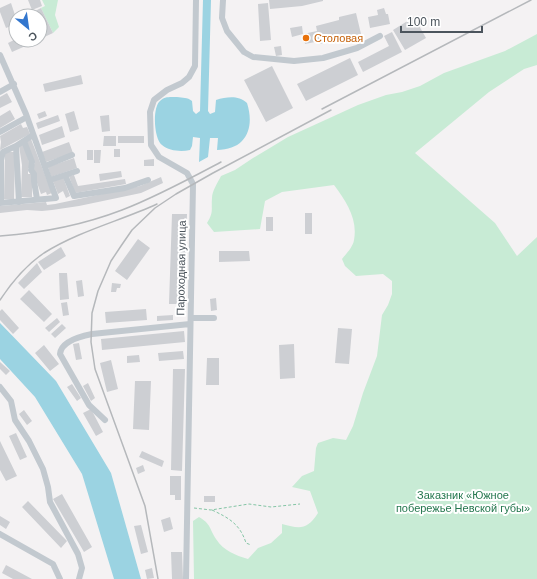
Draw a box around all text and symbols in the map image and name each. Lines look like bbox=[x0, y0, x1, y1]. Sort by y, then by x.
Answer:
north arrow bbox=[8, 8, 48, 48]
scale bar bbox=[401, 8, 482, 34]
text: 100 m bbox=[407, 15, 440, 29]
text: С bbox=[26, 30, 39, 44]
place label: Столовая bbox=[314, 32, 363, 44]
marker: Столовая bbox=[301, 33, 311, 43]
street label: Пароходная улица bbox=[174, 219, 188, 316]
park label: Заказник «Южное побережье Невской губы» bbox=[396, 489, 530, 514]

